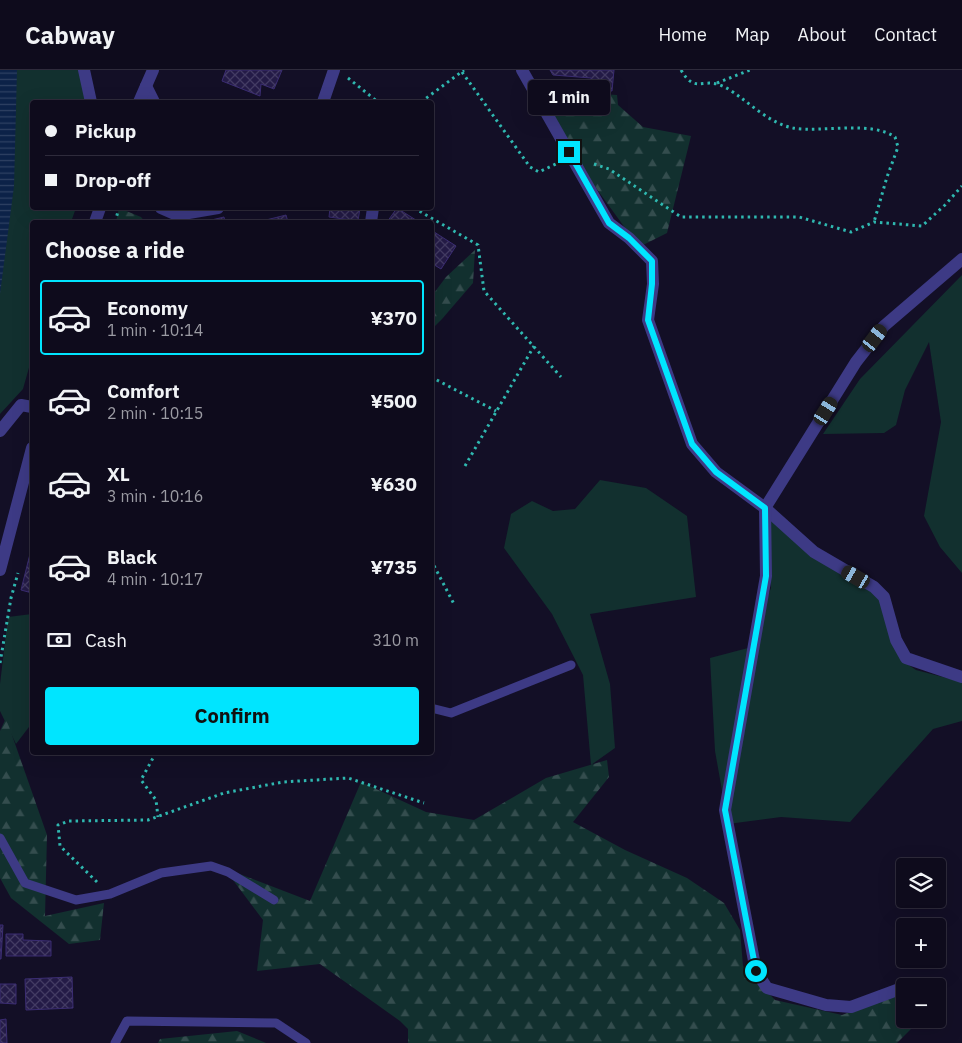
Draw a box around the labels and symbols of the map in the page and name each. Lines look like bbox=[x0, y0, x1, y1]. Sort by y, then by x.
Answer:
callout: 1 min bbox=[528, 79, 610, 114]
route end bbox=[558, 141, 580, 163]
car bbox=[859, 322, 890, 354]
car bbox=[811, 394, 840, 428]
car bbox=[839, 563, 872, 591]
route start bbox=[745, 960, 767, 982]

